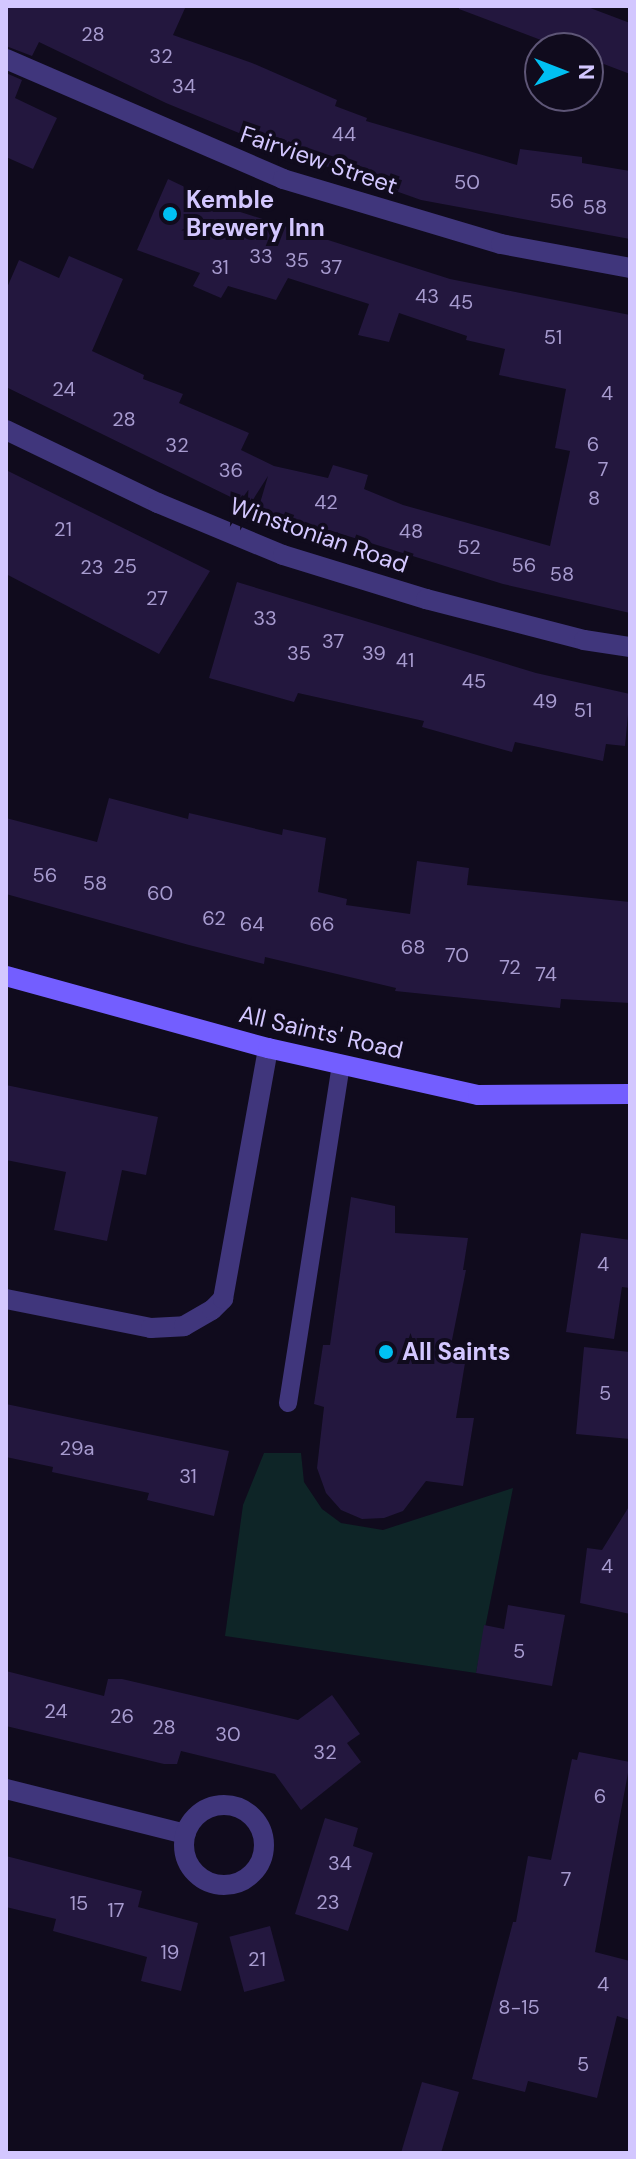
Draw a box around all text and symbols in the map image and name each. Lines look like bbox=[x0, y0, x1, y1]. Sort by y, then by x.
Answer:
house number: 28 bbox=[81, 22, 105, 46]
north arrow bbox=[524, 32, 604, 112]
house number: 32 bbox=[149, 44, 173, 68]
text: N bbox=[572, 64, 601, 80]
house number: 34 bbox=[172, 74, 196, 98]
street label: Fairview Street bbox=[237, 120, 401, 200]
house number: 44 bbox=[332, 122, 356, 146]
house number: 50 bbox=[454, 170, 480, 194]
place label: Kemble Brewery Inn bbox=[186, 186, 325, 242]
house number: 56 bbox=[550, 189, 574, 213]
house number: 58 bbox=[583, 195, 607, 219]
marker: Kemble Brewery Inn bbox=[161, 205, 179, 223]
house number: 33 bbox=[249, 244, 273, 268]
house number: 35 bbox=[285, 248, 309, 272]
house number: 31 bbox=[211, 255, 229, 279]
house number: 37 bbox=[320, 255, 342, 279]
house number: 43 bbox=[415, 284, 439, 308]
house number: 45 bbox=[449, 290, 473, 314]
house number: 51 bbox=[544, 325, 562, 349]
house number: 24 bbox=[52, 377, 76, 401]
house number: 4 bbox=[601, 381, 613, 405]
house number: 28 bbox=[112, 407, 136, 431]
house number: 6 bbox=[587, 432, 599, 456]
house number: 32 bbox=[165, 433, 189, 457]
house number: 7 bbox=[598, 457, 608, 481]
house number: 36 bbox=[219, 458, 243, 482]
house number: 8 bbox=[588, 486, 600, 510]
house number: 42 bbox=[314, 490, 338, 514]
street label: Winstonian Road bbox=[226, 491, 412, 579]
house number: 21 bbox=[54, 517, 72, 541]
house number: 48 bbox=[399, 519, 423, 543]
house number: 52 bbox=[457, 535, 481, 559]
house number: 56 bbox=[512, 553, 536, 577]
house number: 25 bbox=[113, 554, 137, 578]
house number: 23 bbox=[80, 555, 104, 579]
house number: 58 bbox=[550, 562, 574, 586]
house number: 27 bbox=[146, 586, 168, 610]
house number: 33 bbox=[253, 606, 277, 630]
house number: 37 bbox=[322, 629, 344, 653]
house number: 35 bbox=[287, 641, 311, 665]
house number: 39 bbox=[362, 641, 386, 665]
house number: 41 bbox=[396, 648, 414, 672]
house number: 45 bbox=[462, 669, 486, 693]
house number: 49 bbox=[533, 689, 557, 713]
house number: 51 bbox=[574, 698, 592, 722]
house number: 56 bbox=[33, 863, 57, 887]
house number: 58 bbox=[83, 871, 107, 895]
house number: 60 bbox=[147, 881, 173, 905]
house number: 62 bbox=[202, 906, 226, 930]
house number: 64 bbox=[240, 912, 264, 936]
house number: 66 bbox=[309, 912, 335, 936]
house number: 68 bbox=[401, 935, 425, 959]
house number: 70 bbox=[445, 943, 469, 967]
house number: 72 bbox=[499, 955, 521, 979]
house number: 74 bbox=[535, 962, 557, 986]
street label: All Saints' Road bbox=[236, 999, 406, 1065]
house number: 4 bbox=[597, 1252, 609, 1276]
place label: All Saints bbox=[402, 1338, 511, 1366]
marker: All Saints bbox=[377, 1343, 395, 1361]
house number: 5 bbox=[599, 1381, 611, 1405]
house number: 29a bbox=[60, 1436, 94, 1460]
house number: 31 bbox=[179, 1464, 197, 1488]
house number: 4 bbox=[601, 1554, 613, 1578]
house number: 5 bbox=[513, 1639, 525, 1663]
house number: 24 bbox=[44, 1699, 68, 1723]
house number: 26 bbox=[110, 1704, 134, 1728]
house number: 28 bbox=[152, 1715, 176, 1739]
house number: 30 bbox=[215, 1722, 241, 1746]
house number: 32 bbox=[313, 1740, 337, 1764]
house number: 6 bbox=[594, 1784, 606, 1808]
house number: 34 bbox=[328, 1851, 352, 1875]
house number: 7 bbox=[561, 1867, 571, 1891]
house number: 23 bbox=[316, 1890, 340, 1914]
house number: 15 bbox=[70, 1891, 88, 1915]
house number: 17 bbox=[108, 1898, 124, 1922]
house number: 19 bbox=[161, 1940, 179, 1964]
house number: 21 bbox=[248, 1947, 266, 1971]
house number: 4 bbox=[597, 1972, 609, 1996]
house number: 8-15 bbox=[498, 1995, 540, 2019]
house number: 5 bbox=[577, 2052, 589, 2076]

